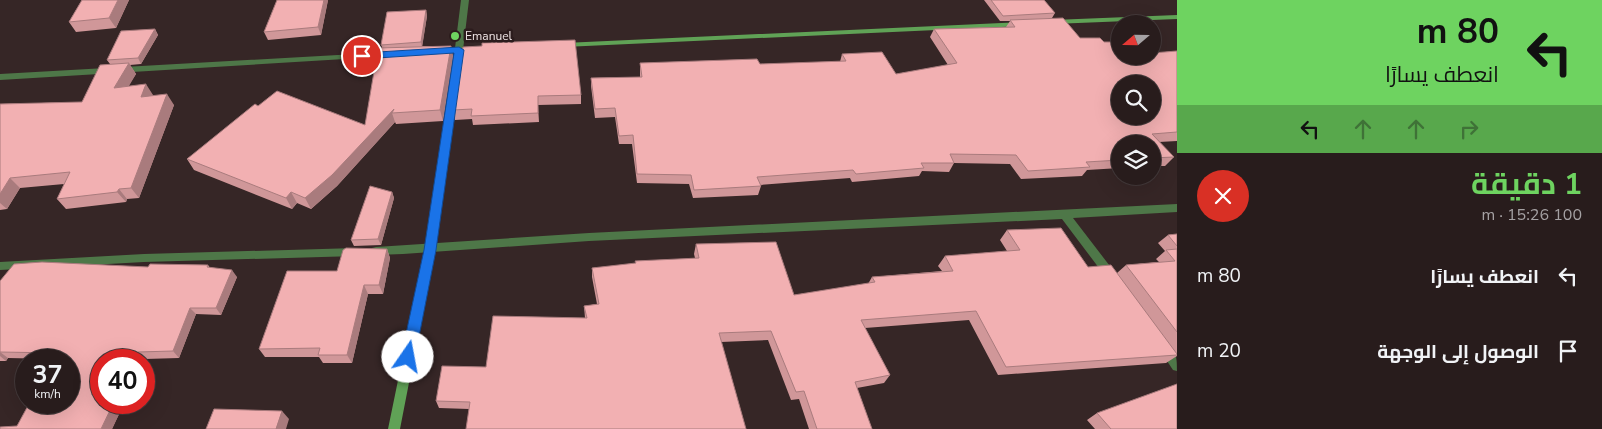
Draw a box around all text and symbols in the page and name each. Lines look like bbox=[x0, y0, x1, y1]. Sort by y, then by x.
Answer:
text: 80 m bbox=[1417, 8, 1499, 55]
north arrow bbox=[1111, 15, 1161, 65]
map controls bbox=[1111, 15, 1161, 185]
icon: left bbox=[1517, 20, 1582, 85]
place label: Emanuel bbox=[465, 28, 513, 44]
marker: Emanuel bbox=[449, 30, 461, 42]
pin bbox=[341, 35, 383, 77]
icon: arrive bbox=[348, 42, 376, 70]
text: انعطف يسارًا bbox=[1385, 60, 1499, 90]
button: search bbox=[1111, 75, 1161, 125]
icon: left bbox=[1296, 115, 1324, 143]
icon: ahead bbox=[1349, 115, 1377, 143]
icon: ahead bbox=[1402, 115, 1430, 143]
icon: right bbox=[1455, 115, 1483, 143]
button: layers bbox=[1111, 135, 1161, 185]
text: 1 دقيقة bbox=[1471, 164, 1582, 205]
button: close bbox=[1197, 170, 1249, 222]
text: 100 m · 15:26 bbox=[1481, 204, 1582, 226]
icon: left bbox=[1554, 262, 1582, 290]
text: 80 m bbox=[1197, 263, 1241, 289]
text: انعطف يسارًا bbox=[1430, 264, 1539, 290]
position arrow bbox=[381, 330, 433, 382]
icon: arrive bbox=[1554, 337, 1582, 365]
text: 20 m bbox=[1197, 338, 1241, 364]
text: الوصول إلى الوجهة bbox=[1377, 339, 1539, 365]
speed limit sign: 40 bbox=[90, 349, 155, 414]
text: 37 bbox=[32, 358, 63, 392]
text: km/h bbox=[34, 386, 61, 402]

